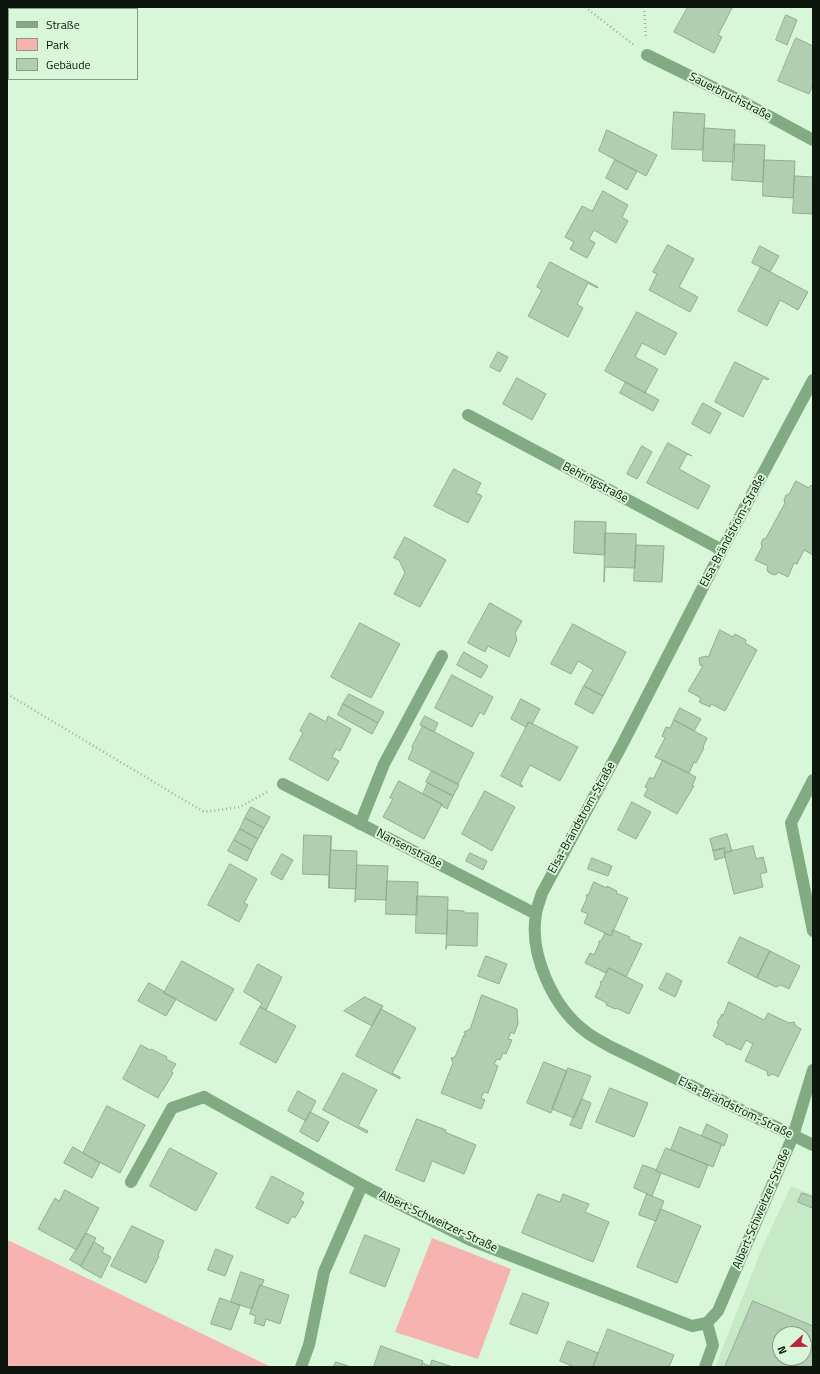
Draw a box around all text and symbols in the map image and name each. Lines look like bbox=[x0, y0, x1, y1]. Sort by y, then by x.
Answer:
legend bbox=[8, 8, 138, 80]
text: Straße bbox=[46, 15, 80, 34]
text: Park bbox=[46, 35, 69, 54]
text: Gebäude bbox=[46, 55, 91, 74]
street label: Sauerbruchstraße bbox=[686, 70, 774, 124]
street label: Behringstraße bbox=[560, 460, 630, 506]
street label: Elsa-Brändström-Straße bbox=[697, 472, 769, 590]
street label: Elsa-Brändström-Straße bbox=[545, 760, 619, 876]
street label: Nansenstraße bbox=[374, 826, 444, 872]
street label: Elsa-Brändström-Straße bbox=[675, 1074, 795, 1142]
street label: Albert-Schweitzer-Straße bbox=[730, 1147, 794, 1271]
street label: Albert-Schweitzer-Straße bbox=[376, 1188, 500, 1256]
north arrow bbox=[772, 1326, 812, 1366]
text: N bbox=[773, 1344, 791, 1357]

